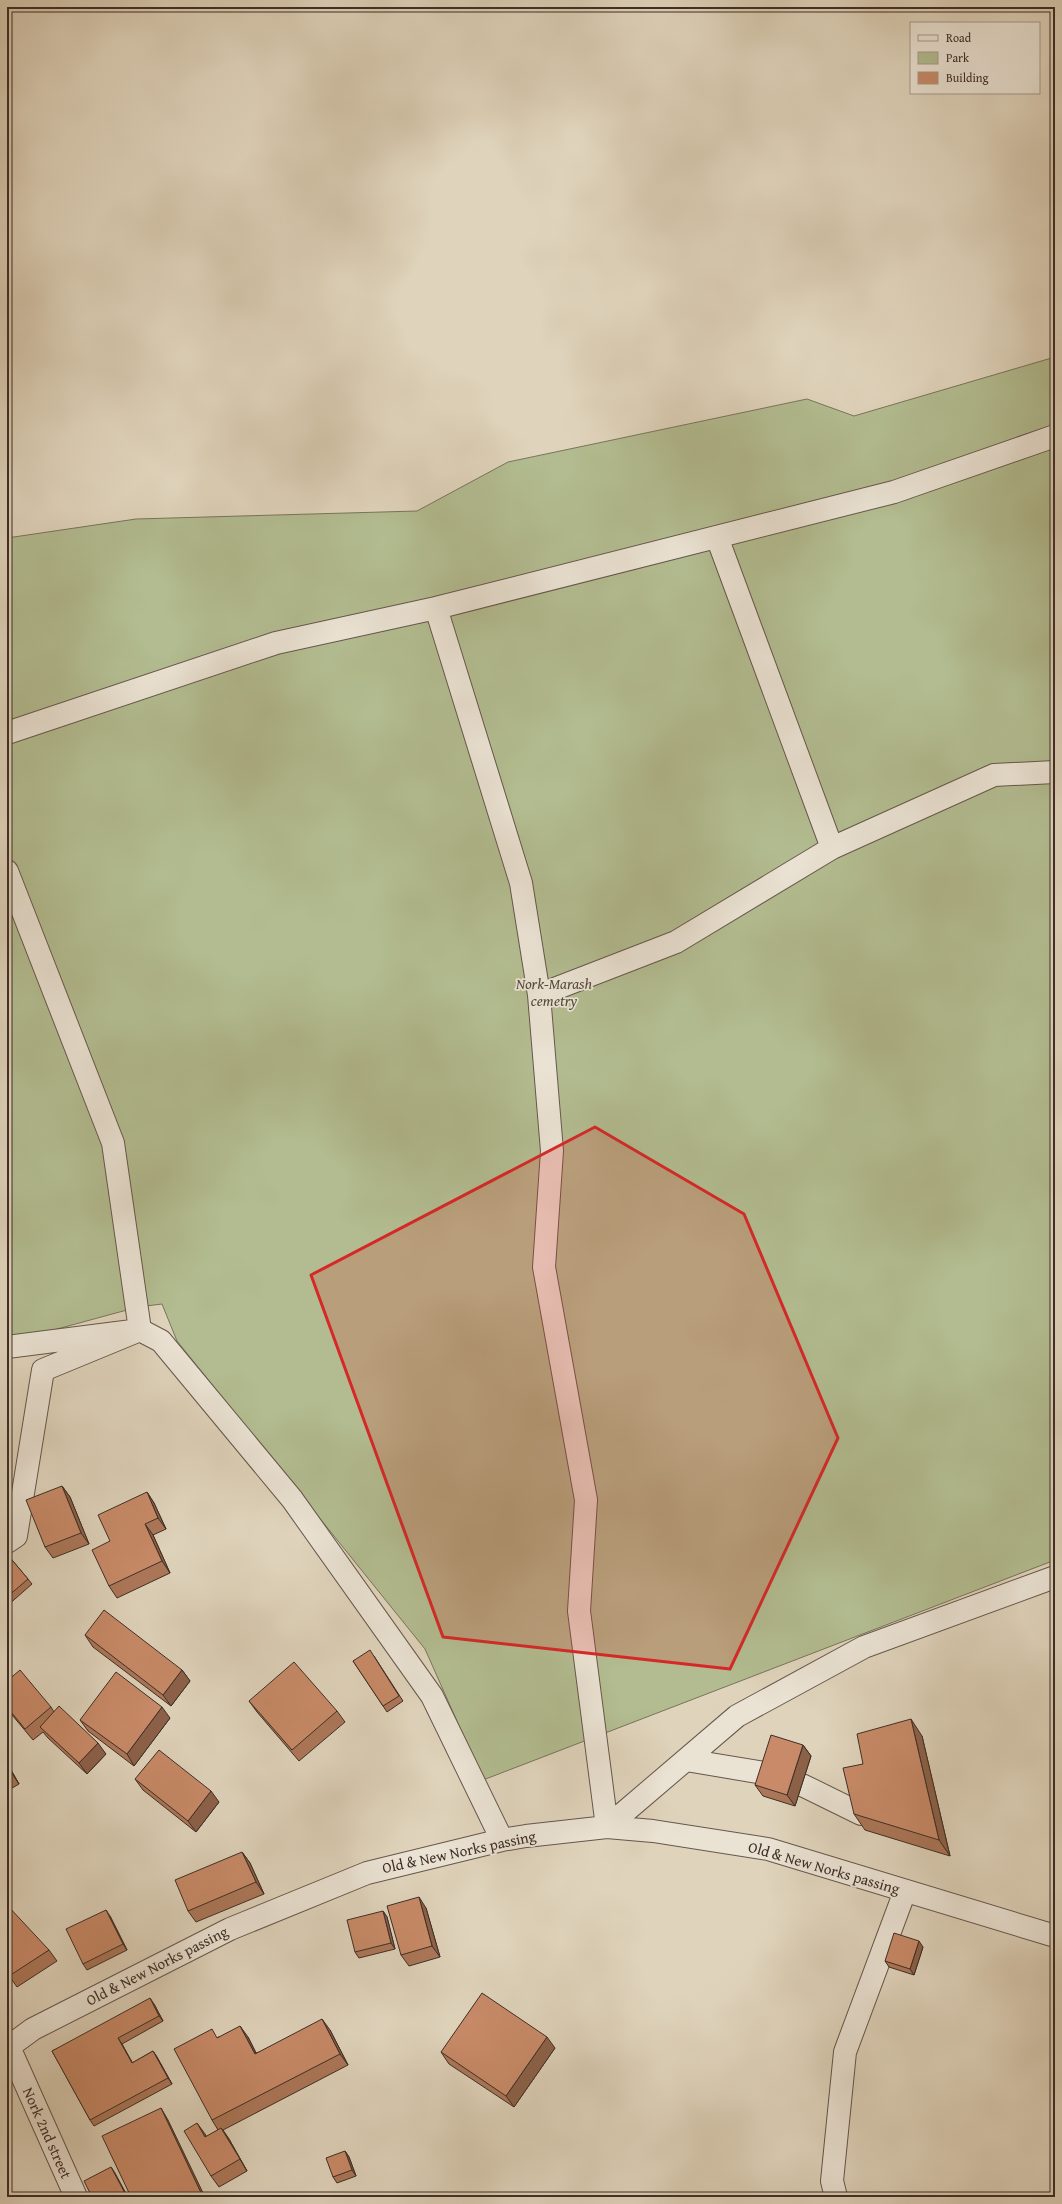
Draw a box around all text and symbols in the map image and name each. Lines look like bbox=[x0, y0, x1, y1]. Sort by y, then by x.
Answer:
legend bbox=[910, 22, 1040, 94]
text: Road bbox=[946, 29, 972, 46]
text: Park bbox=[946, 49, 970, 66]
text: Building bbox=[946, 69, 989, 86]
park label: Nork-Marash cemetry bbox=[516, 973, 592, 1011]
street label: Old & New Norks passing bbox=[380, 1825, 538, 1878]
street label: Old & New Norks passing bbox=[746, 1836, 903, 1899]
street label: Old & New Norks passing bbox=[82, 1920, 232, 2010]
street label: Nork 2nd street bbox=[18, 2084, 77, 2183]

